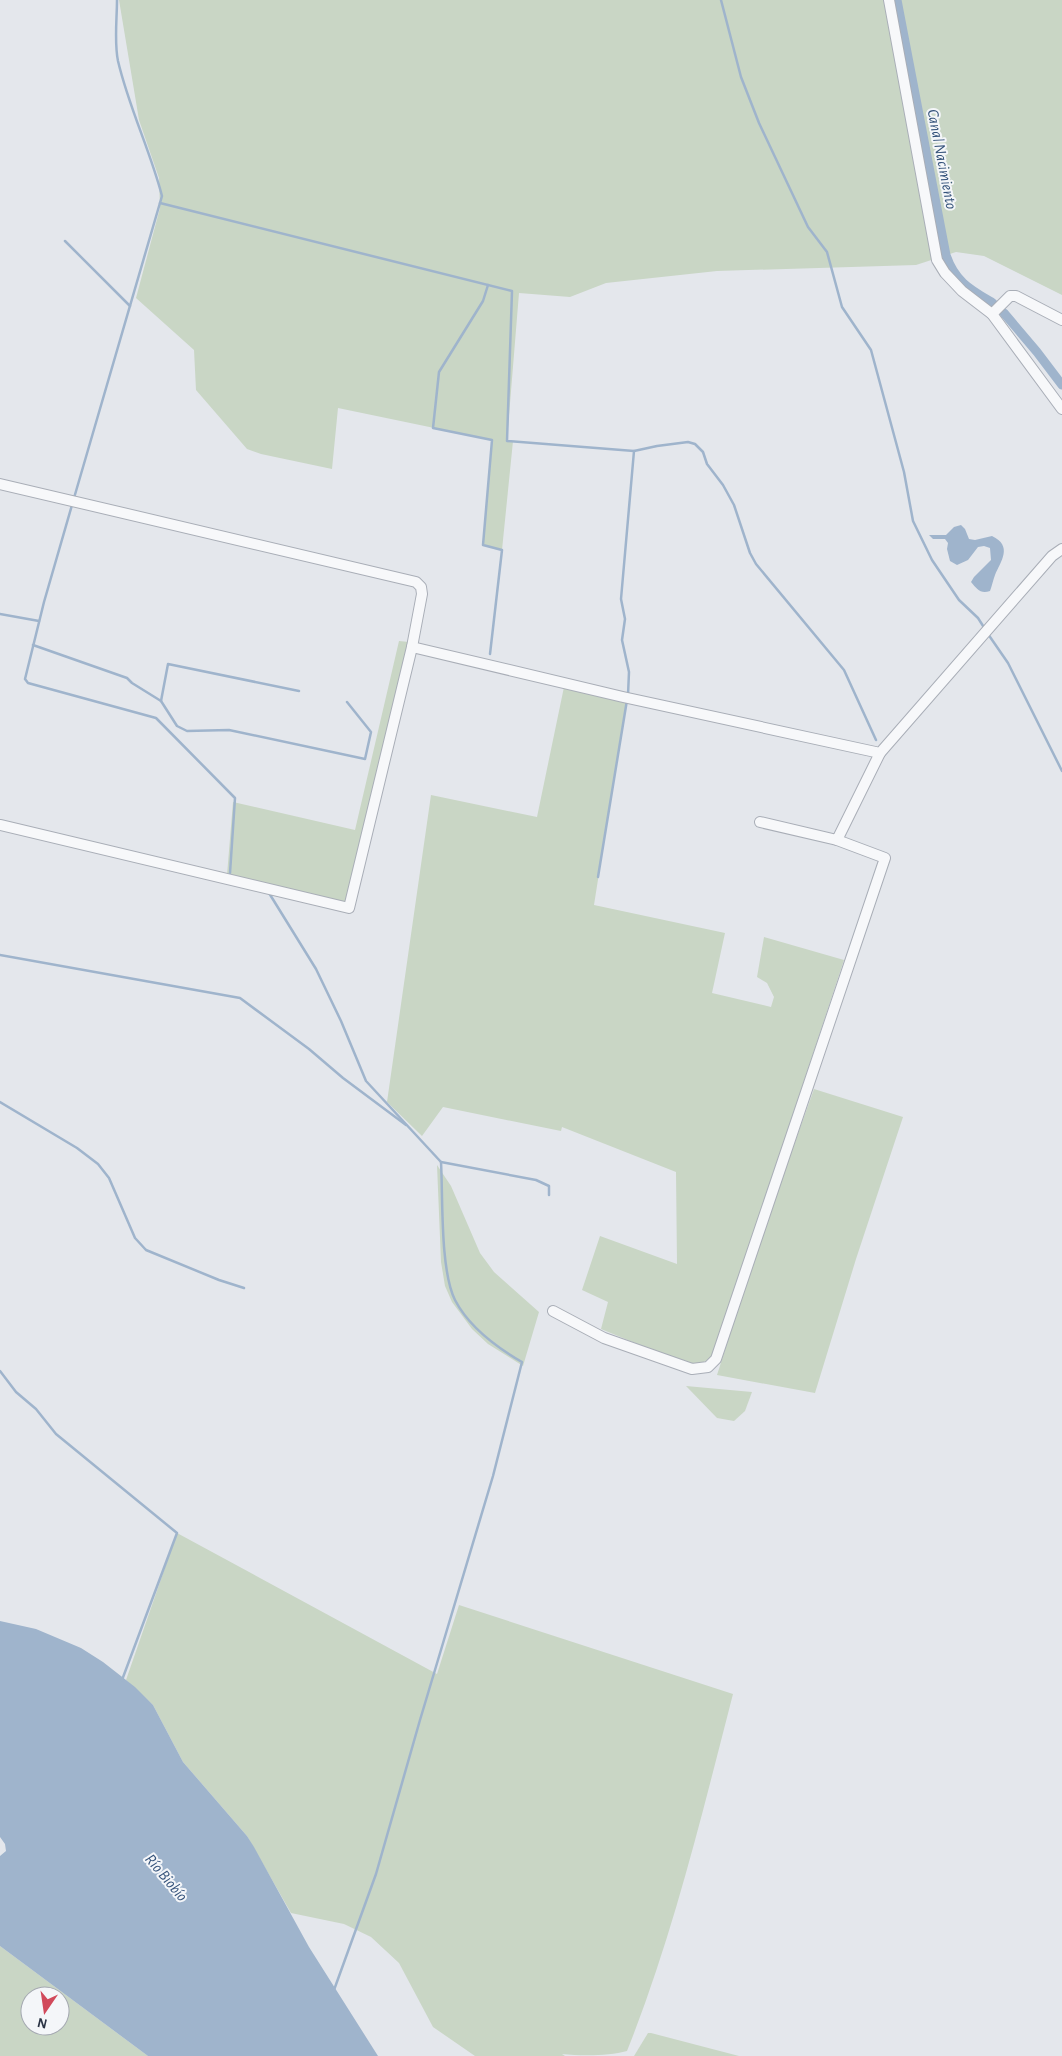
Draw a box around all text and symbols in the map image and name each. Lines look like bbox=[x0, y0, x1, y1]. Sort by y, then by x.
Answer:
water label: Canal Nacimiento bbox=[924, 108, 960, 211]
water label: Río Biobío bbox=[142, 1851, 191, 1905]
north arrow bbox=[20, 1986, 70, 2036]
text: N bbox=[36, 2015, 49, 2031]

